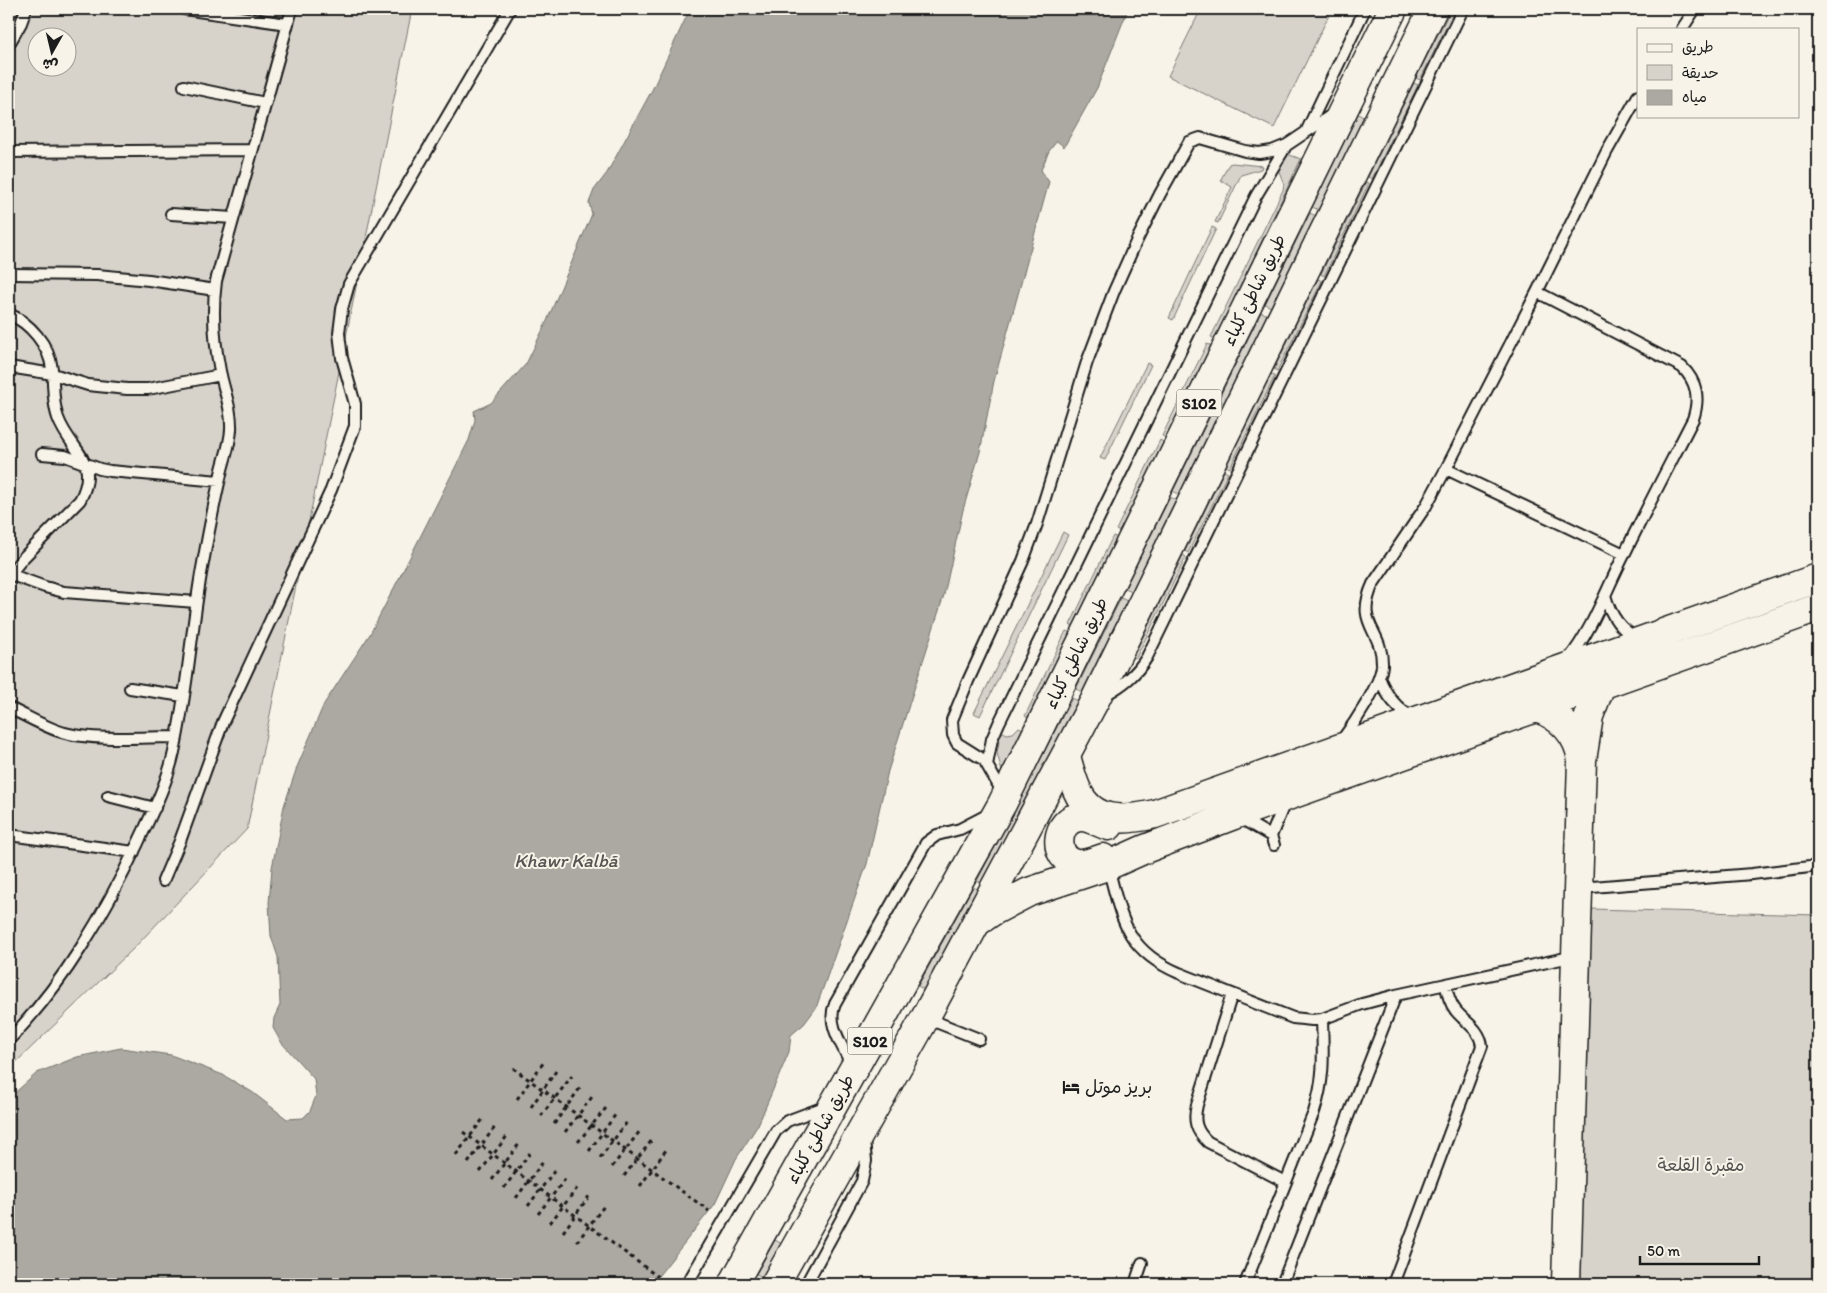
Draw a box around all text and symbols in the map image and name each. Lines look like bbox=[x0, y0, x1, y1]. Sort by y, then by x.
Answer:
north arrow bbox=[28, 28, 78, 78]
legend bbox=[1637, 28, 1800, 118]
text: طريق bbox=[1682, 38, 1714, 56]
text: ش bbox=[41, 55, 59, 74]
text: حديقة bbox=[1682, 64, 1719, 82]
text: مياه bbox=[1682, 88, 1707, 106]
street label: طريق شاطئ كلباء bbox=[1217, 231, 1291, 349]
road number: S102 bbox=[1176, 389, 1222, 416]
street label: طريق شاطئ كلباء bbox=[1039, 594, 1113, 712]
water label: Khawr Kalbā bbox=[514, 849, 619, 872]
road number: S102 bbox=[848, 1028, 892, 1054]
street label: طريق شاطئ كلباء bbox=[781, 1071, 859, 1187]
place label: بريز موتل bbox=[1085, 1076, 1152, 1098]
hotel icon: بريز موتل bbox=[1061, 1077, 1081, 1097]
park label: مقبرة القلعة bbox=[1658, 1154, 1744, 1176]
scale bar bbox=[1640, 1233, 1758, 1265]
text: 50 m bbox=[1647, 1242, 1680, 1260]

